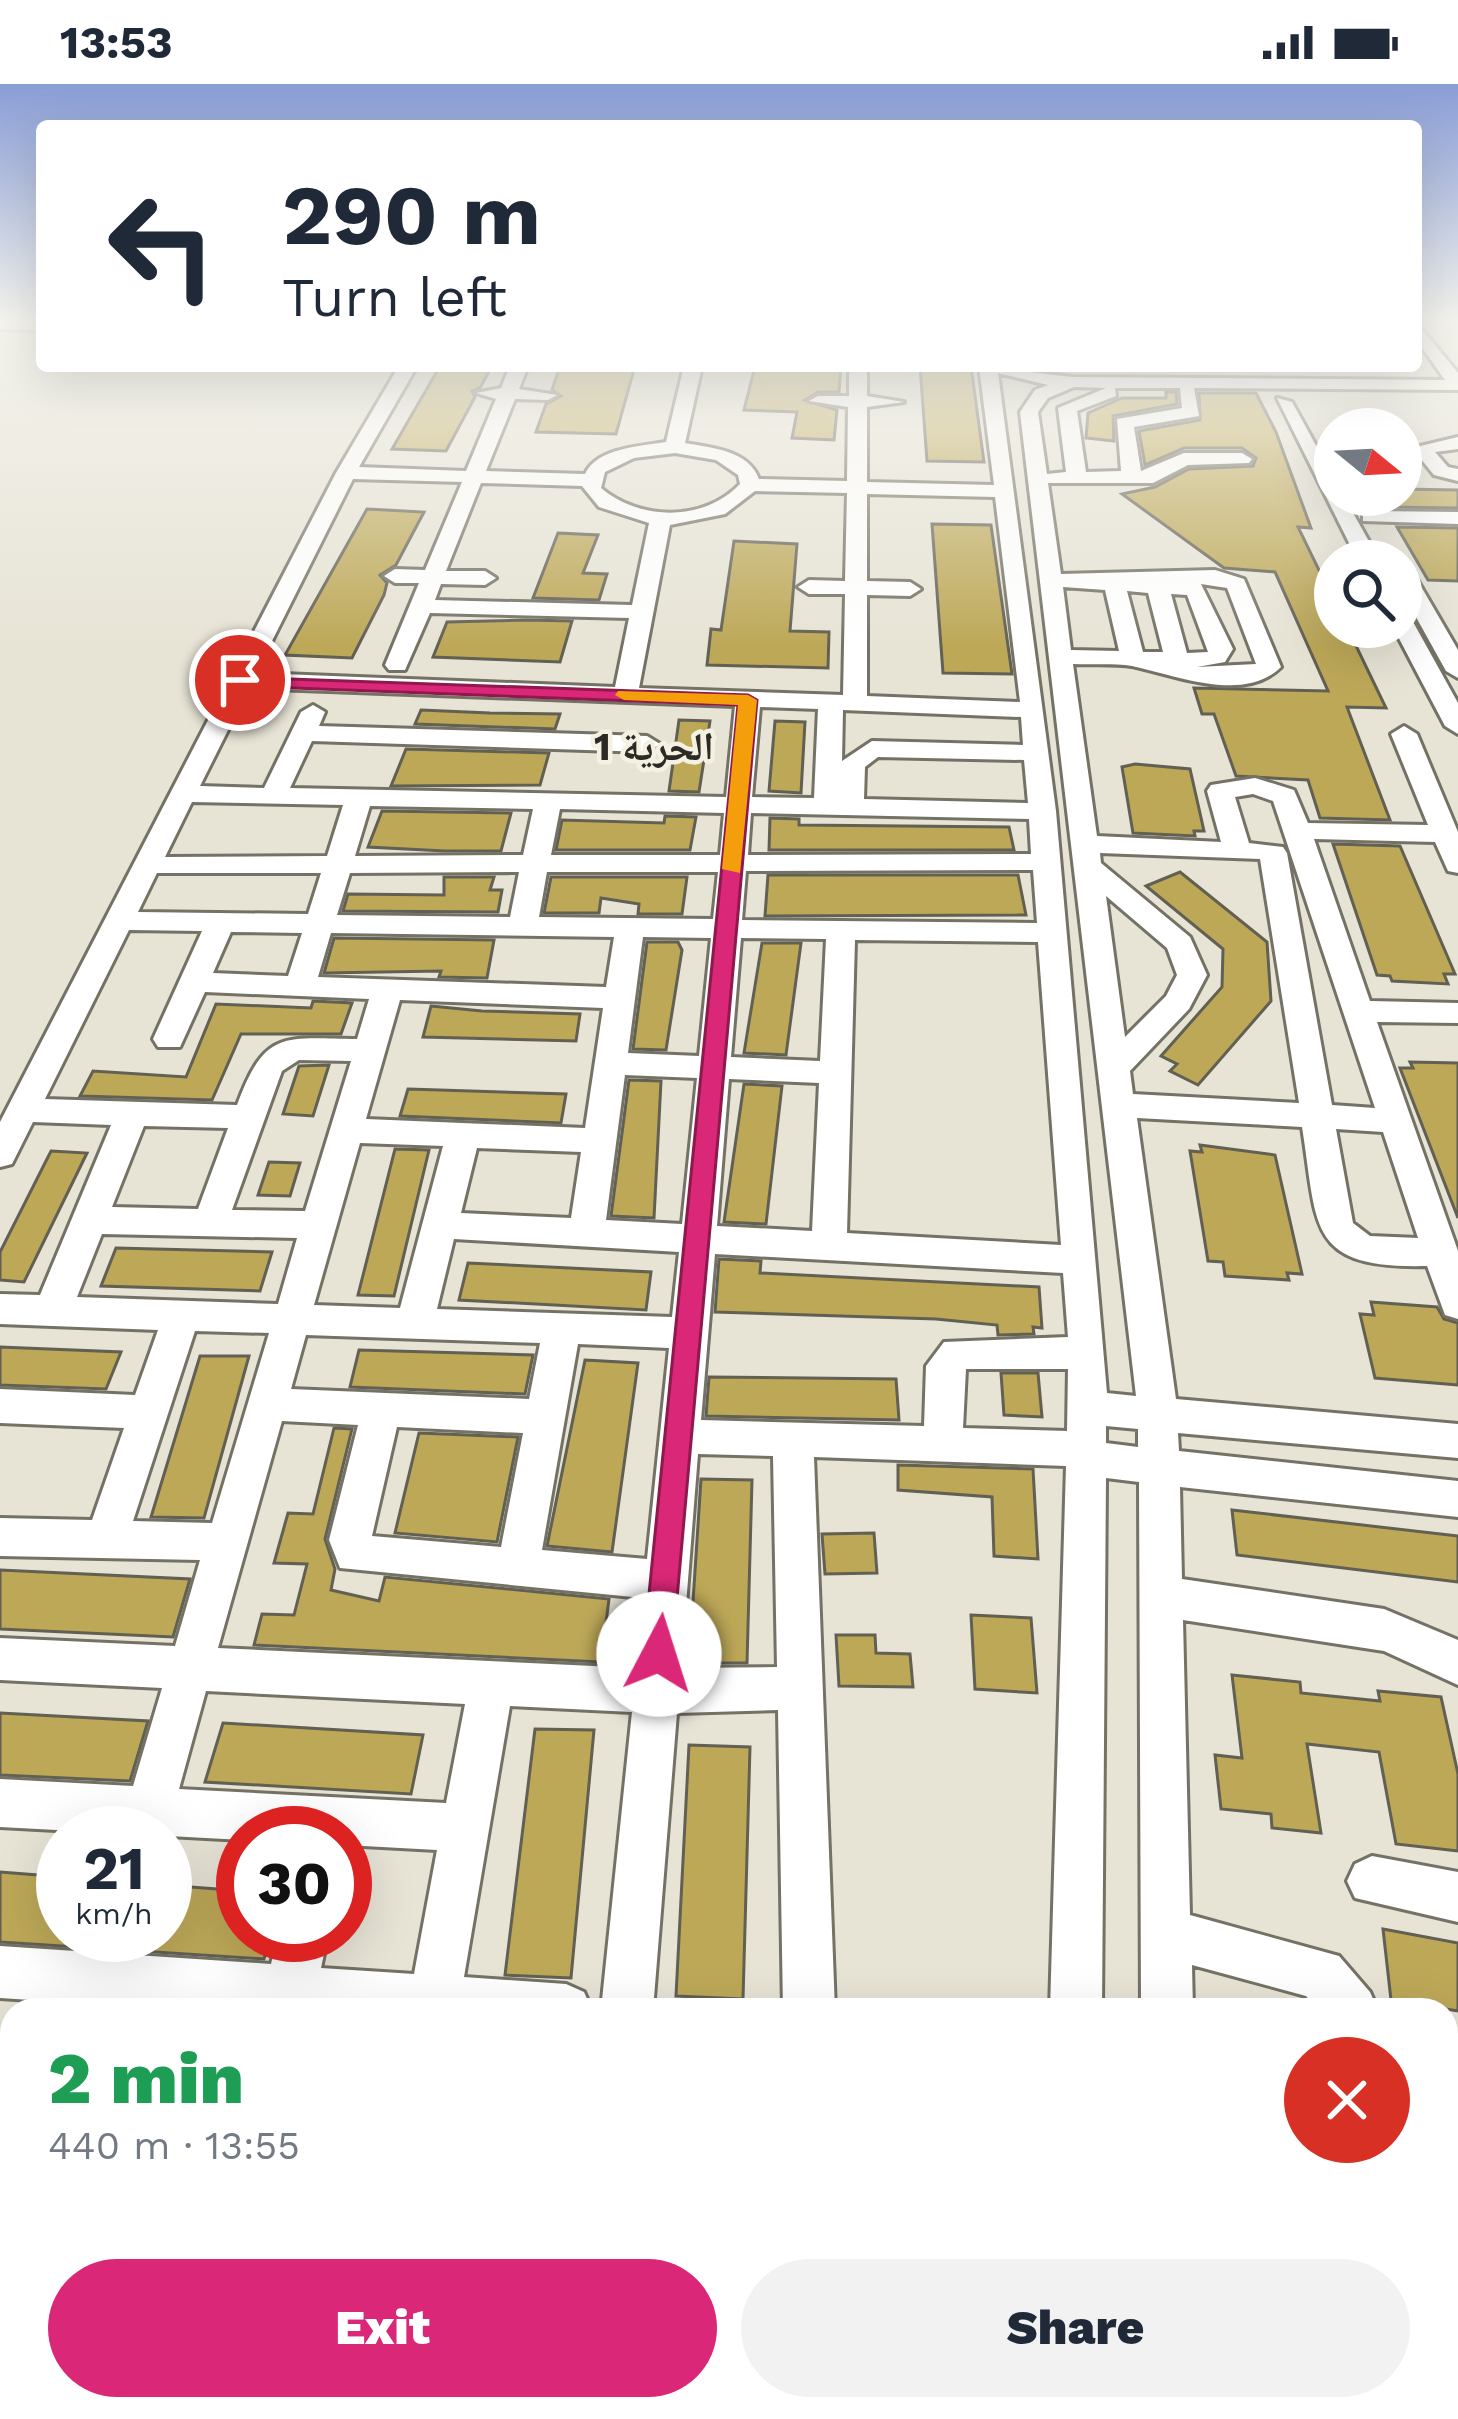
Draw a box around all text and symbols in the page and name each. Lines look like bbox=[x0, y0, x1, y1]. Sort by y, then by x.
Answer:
text: 13:53 bbox=[60, 16, 173, 69]
text: 290 m bbox=[282, 166, 541, 264]
icon: left bbox=[84, 168, 240, 324]
text: Turn left bbox=[282, 266, 507, 329]
north arrow bbox=[1314, 408, 1422, 516]
map controls bbox=[1314, 408, 1422, 648]
button: search bbox=[1314, 540, 1422, 648]
pin bbox=[189, 629, 291, 731]
icon: arrive bbox=[207, 647, 273, 713]
district label: الحرية 1 bbox=[594, 724, 714, 769]
position arrow bbox=[596, 1591, 722, 1717]
speed limit sign: 30 bbox=[216, 1806, 372, 1962]
text: 21 bbox=[83, 1833, 145, 1904]
text: km/h bbox=[75, 1896, 153, 1931]
text: 2 min bbox=[48, 2036, 244, 2120]
button: close bbox=[1284, 2037, 1410, 2163]
text: 440 m · 13:55 bbox=[48, 2123, 300, 2168]
button: Exit bbox=[48, 2259, 717, 2397]
button: Share bbox=[741, 2259, 1410, 2397]

